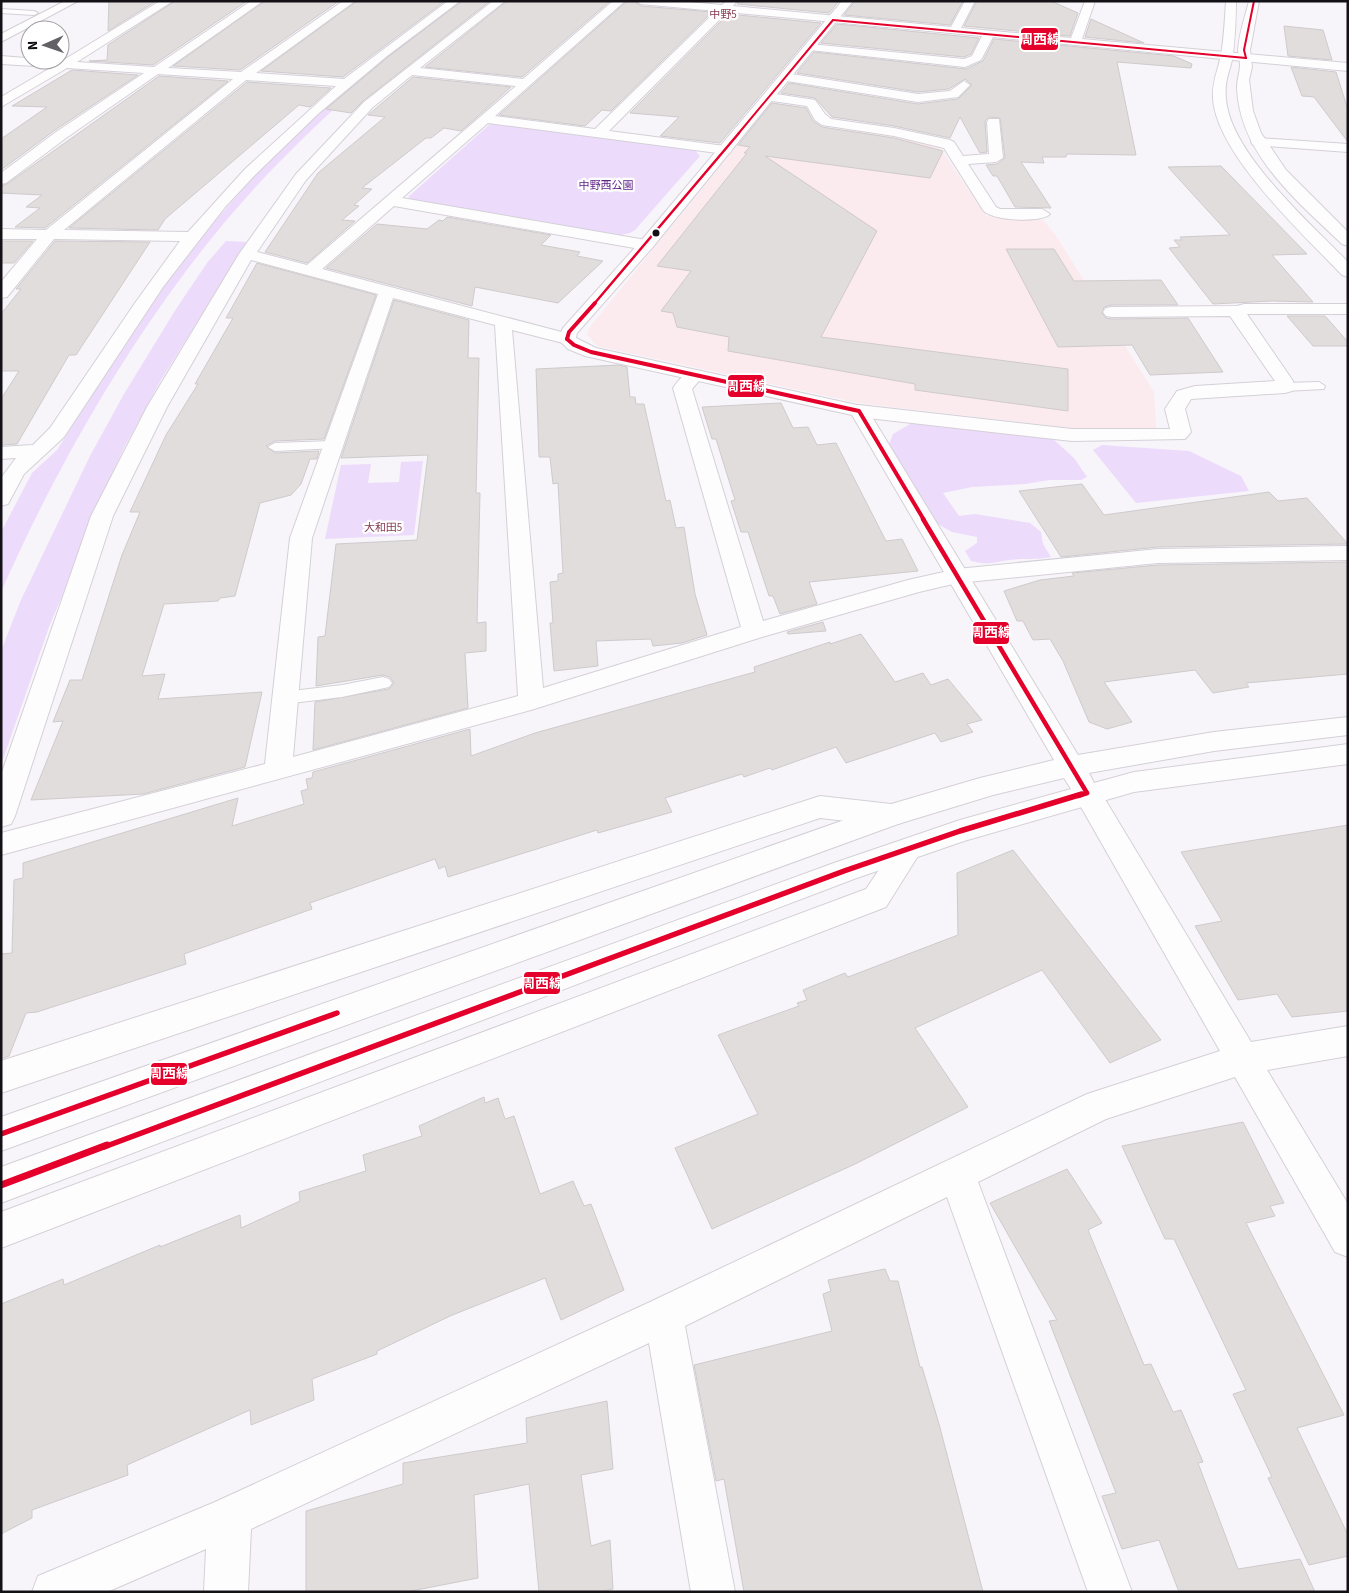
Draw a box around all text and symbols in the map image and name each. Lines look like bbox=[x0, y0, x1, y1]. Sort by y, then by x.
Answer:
district label: 中野5 bbox=[709, 7, 737, 22]
north arrow bbox=[20, 20, 70, 70]
line badge: 周西線 bbox=[1020, 27, 1059, 51]
text: 周西線 bbox=[1019, 30, 1061, 50]
text: N bbox=[23, 40, 43, 50]
park label: 中野西公園 bbox=[579, 178, 634, 193]
unlabelled marker bbox=[651, 228, 661, 238]
line badge: 周西線 bbox=[727, 374, 765, 398]
text: 周西線 bbox=[725, 377, 767, 397]
district label: 大和田5 bbox=[364, 520, 402, 535]
line badge: 周西線 bbox=[972, 621, 1010, 645]
text: 周西線 bbox=[970, 623, 1012, 643]
line badge: 周西線 bbox=[523, 971, 561, 995]
text: 周西線 bbox=[521, 974, 563, 994]
line badge: 周西線 bbox=[150, 1062, 188, 1086]
text: 周西線 bbox=[148, 1064, 190, 1084]

